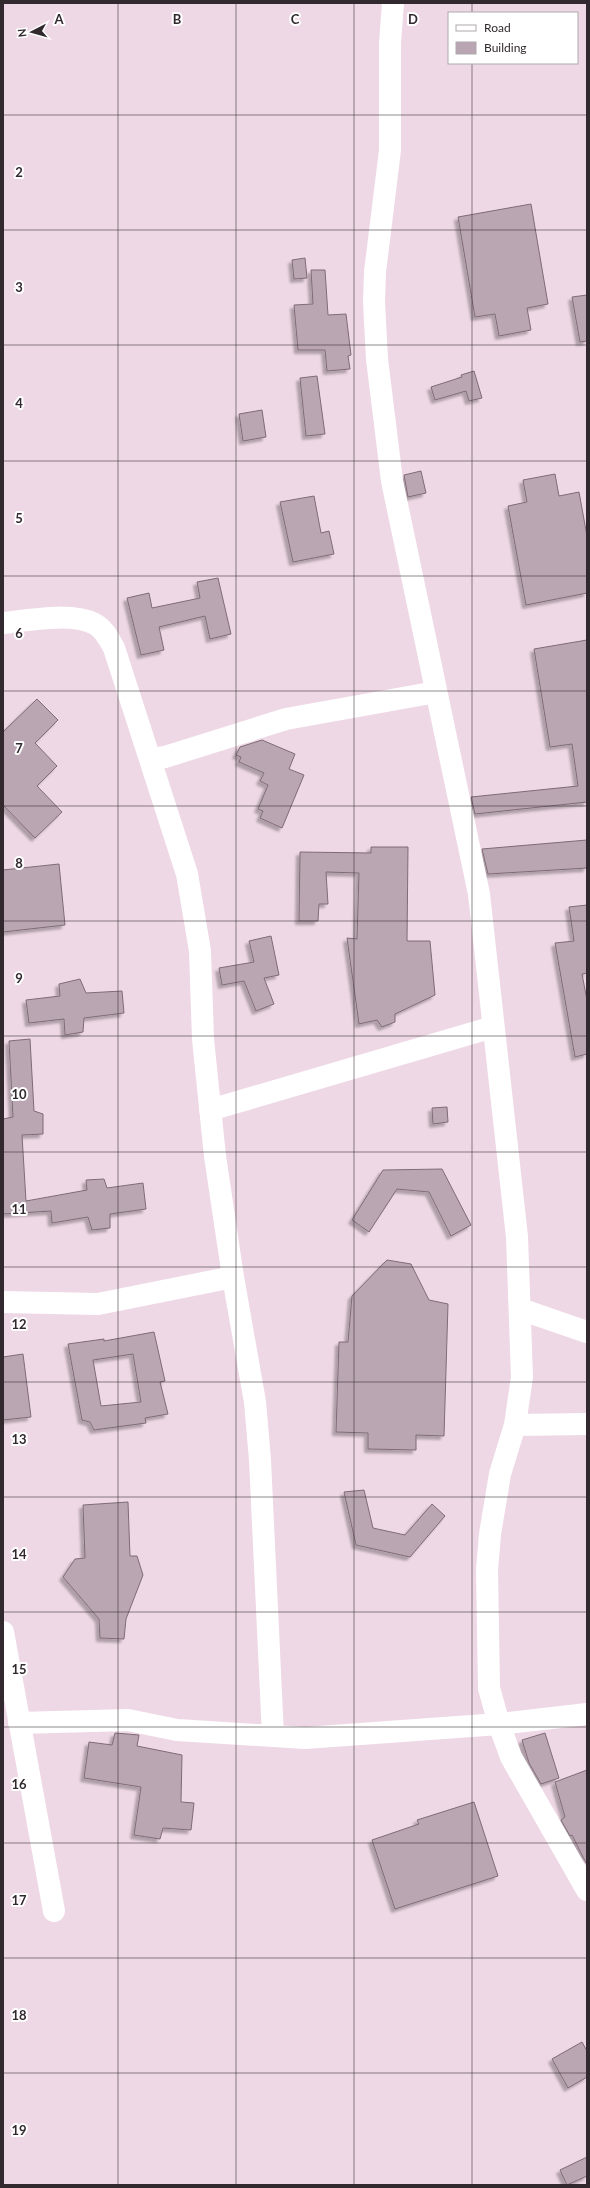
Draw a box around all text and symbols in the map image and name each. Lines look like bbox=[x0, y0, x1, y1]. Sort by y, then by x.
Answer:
text: A bbox=[53, 11, 64, 27]
text: B bbox=[173, 11, 182, 27]
text: C bbox=[291, 11, 300, 27]
text: D bbox=[408, 11, 418, 27]
north arrow bbox=[12, 12, 52, 52]
legend bbox=[448, 12, 578, 64]
text: Road bbox=[484, 20, 511, 35]
text: N bbox=[15, 28, 28, 38]
text: Building bbox=[484, 40, 527, 55]
text: 2 bbox=[15, 164, 23, 180]
text: 3 bbox=[15, 279, 23, 295]
text: 4 bbox=[15, 395, 23, 411]
text: 5 bbox=[15, 510, 23, 526]
text: 6 bbox=[15, 625, 23, 641]
text: 7 bbox=[15, 740, 23, 756]
text: 8 bbox=[15, 855, 23, 871]
text: 9 bbox=[15, 970, 23, 986]
text: 10 bbox=[11, 1086, 27, 1102]
text: 11 bbox=[11, 1201, 27, 1217]
text: 12 bbox=[11, 1316, 27, 1332]
text: 13 bbox=[11, 1431, 27, 1447]
text: 14 bbox=[11, 1546, 27, 1562]
text: 15 bbox=[11, 1661, 27, 1677]
text: 16 bbox=[11, 1776, 27, 1792]
text: 17 bbox=[11, 1892, 27, 1908]
text: 18 bbox=[11, 2007, 27, 2023]
text: 19 bbox=[11, 2122, 27, 2138]

